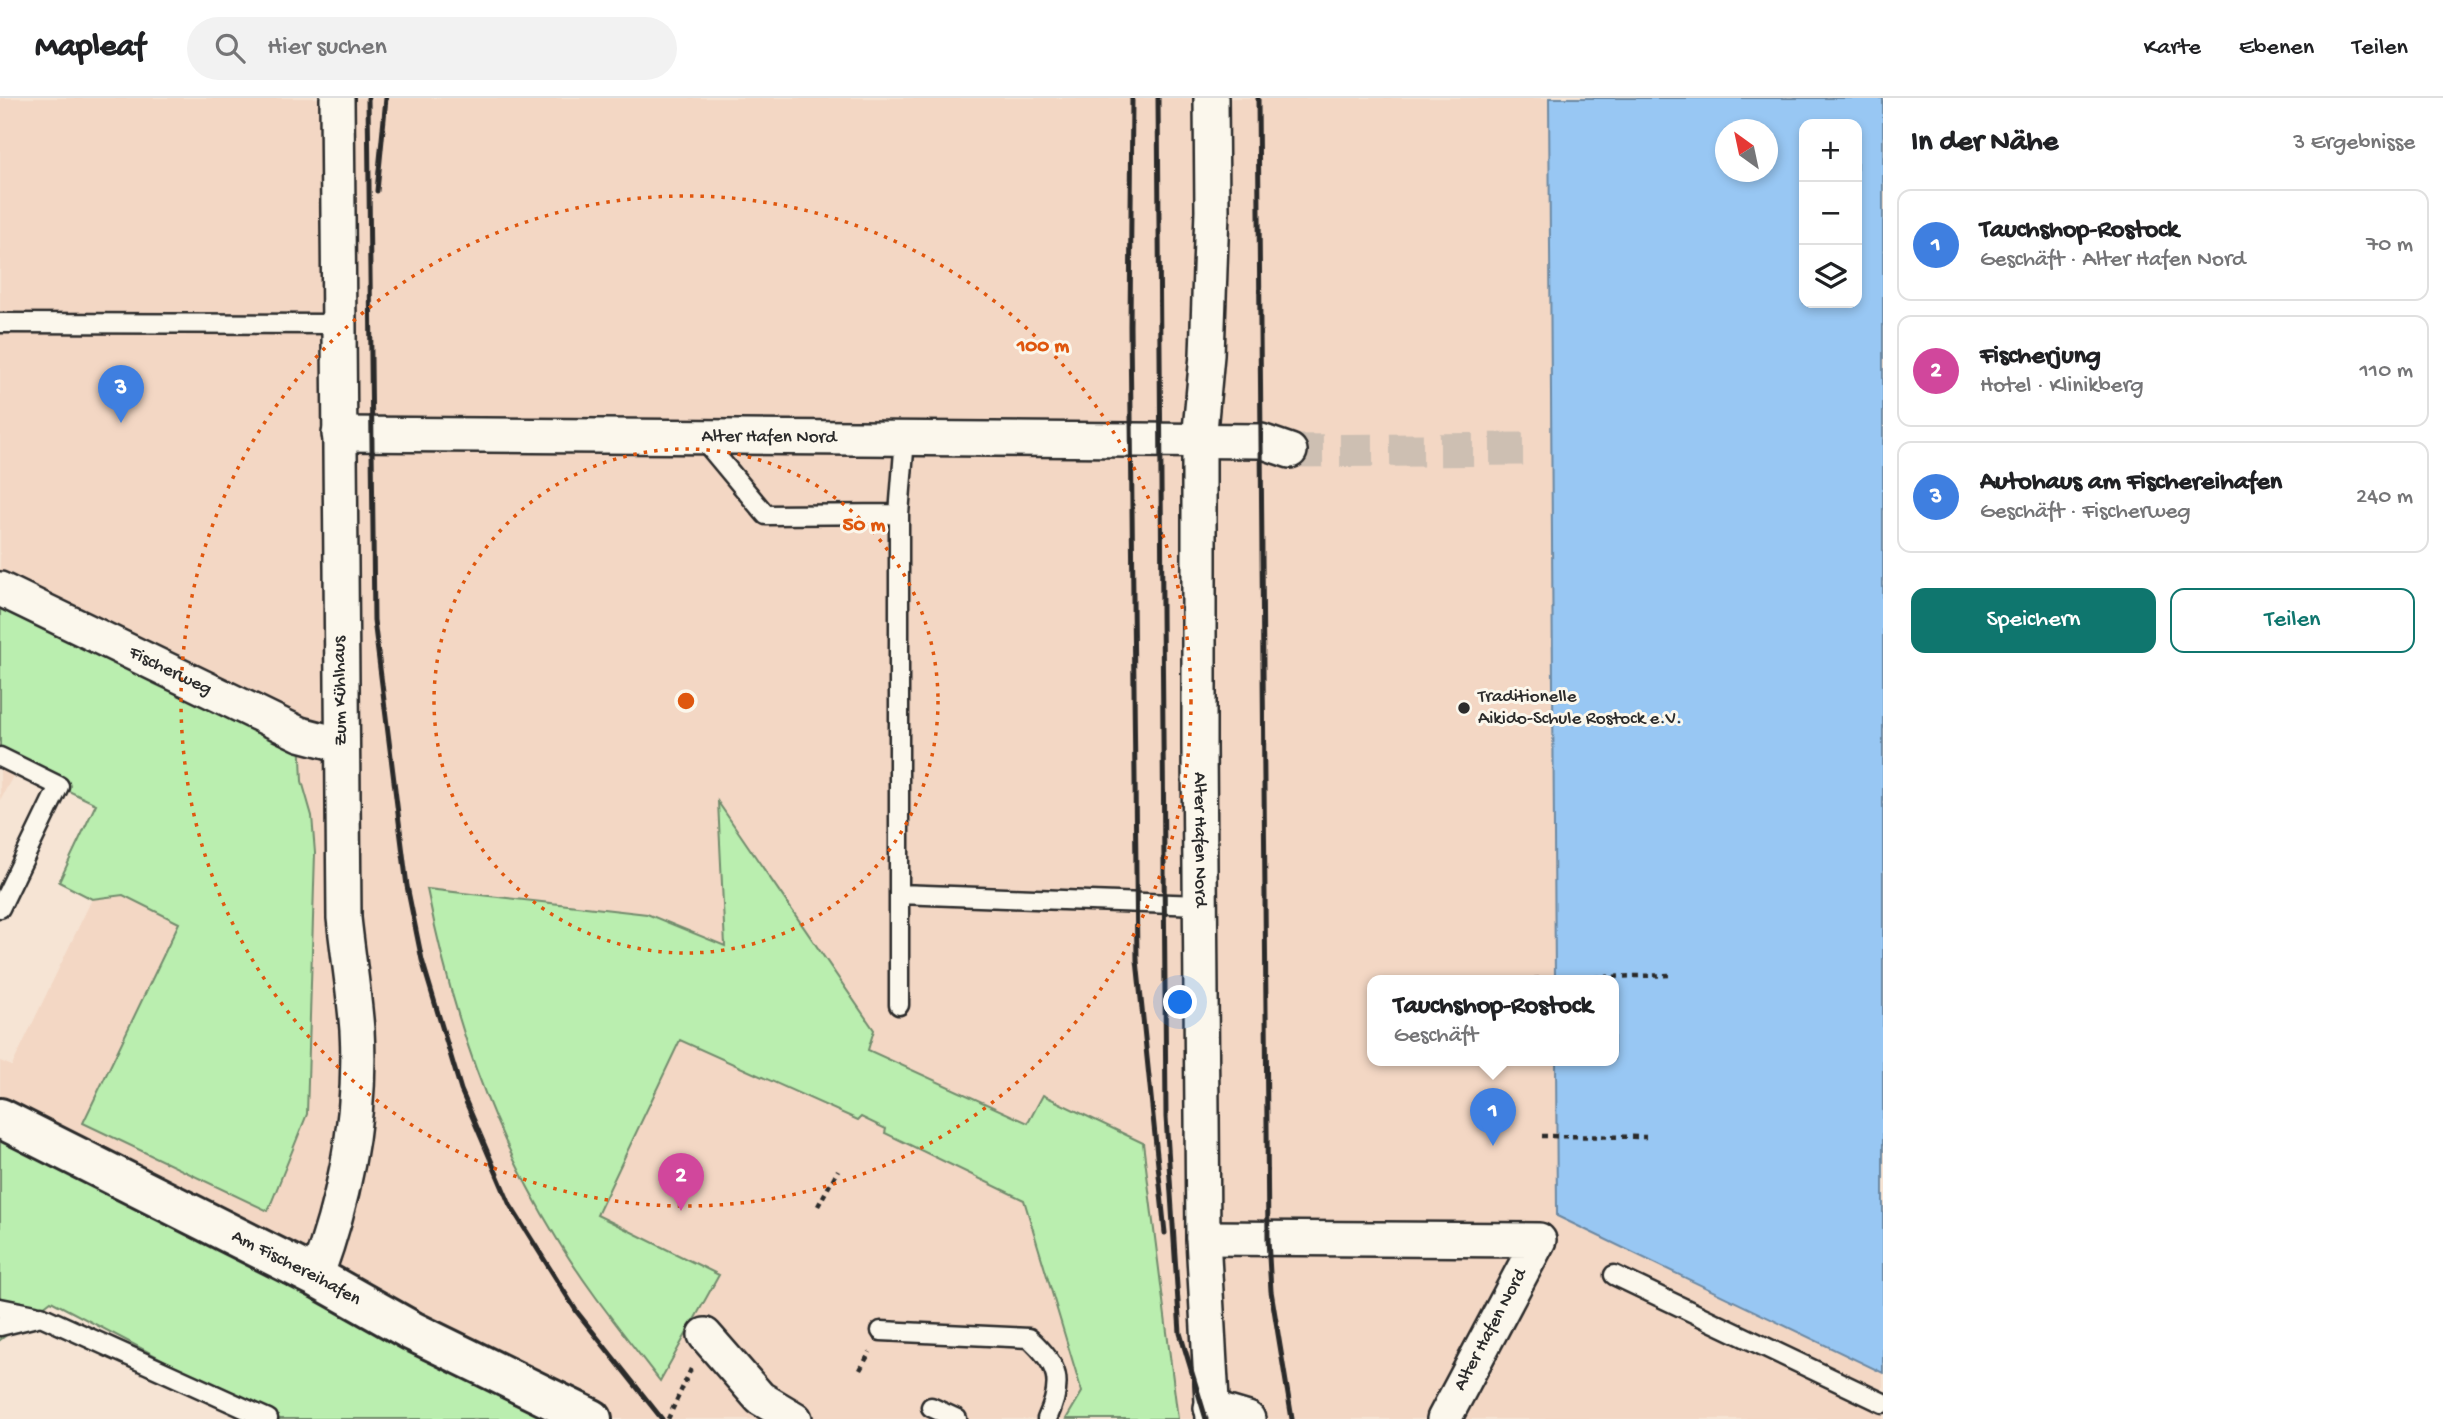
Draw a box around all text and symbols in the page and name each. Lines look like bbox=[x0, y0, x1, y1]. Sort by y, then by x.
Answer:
search box bbox=[187, 17, 677, 80]
text: Mapleaf bbox=[35, 29, 145, 67]
icon: search bbox=[211, 29, 249, 67]
text: Hier suchen bbox=[267, 33, 387, 64]
text: Karte bbox=[2144, 34, 2201, 63]
text: Ebenen bbox=[2239, 34, 2314, 63]
text: Teilen bbox=[2352, 34, 2408, 63]
north arrow bbox=[1715, 119, 1778, 182]
map controls bbox=[1799, 119, 1862, 308]
button: + bbox=[1799, 119, 1862, 182]
text: In der Nähe bbox=[1911, 126, 2058, 161]
text: 3 Ergebnisse bbox=[2293, 130, 2415, 157]
button: − bbox=[1799, 182, 1862, 245]
text: Tauchshop-Rostock bbox=[1980, 216, 2179, 247]
text: 1 bbox=[1931, 232, 1941, 259]
text: 70 m bbox=[2366, 232, 2413, 259]
button: layers bbox=[1799, 245, 1862, 308]
text: Geschäft · Alter Hafen Nord bbox=[1980, 247, 2246, 274]
text: 100 m bbox=[1016, 335, 1069, 360]
text: Fischerjung bbox=[1980, 342, 2101, 373]
text: 2 bbox=[1930, 358, 1942, 385]
text: 110 m bbox=[2360, 358, 2413, 385]
pin: 3 bbox=[98, 365, 144, 423]
text: Hotel · Klinikberg bbox=[1980, 373, 2144, 400]
street label: Alter Hafen Nord bbox=[701, 425, 838, 449]
text: Autohaus am Fischereihafen bbox=[1980, 468, 2282, 499]
text: 3 bbox=[1930, 484, 1942, 511]
text: 240 m bbox=[2356, 484, 2413, 511]
text: Geschäft · Fischerweg bbox=[1980, 499, 2191, 526]
text: 50 m bbox=[843, 514, 886, 539]
button: Speichern bbox=[1911, 588, 2156, 653]
button: Teilen bbox=[2170, 588, 2415, 653]
street label: Zum Kühlhaus bbox=[329, 635, 353, 746]
street label: Fischerweg bbox=[124, 641, 216, 701]
place label: Traditionelle Aikido-Schule Rostock e.V. bbox=[1477, 686, 1682, 731]
centre of rings bbox=[674, 689, 698, 713]
marker: Traditionelle Aikido-Schule Rostock e.V. bbox=[1456, 700, 1472, 716]
street label: Alter Hafen Nord bbox=[1188, 772, 1212, 909]
popup bbox=[1367, 975, 1619, 1066]
your location bbox=[1163, 985, 1197, 1019]
text: Tauchshop-Rostock bbox=[1394, 992, 1592, 1023]
text: Geschäft bbox=[1394, 1023, 1478, 1050]
pin: 1 bbox=[1470, 1088, 1516, 1146]
pin: 2 bbox=[658, 1153, 704, 1211]
street label: Am Fischereihafen bbox=[228, 1225, 365, 1311]
street label: Alter Hafen Nord bbox=[1449, 1263, 1534, 1395]

